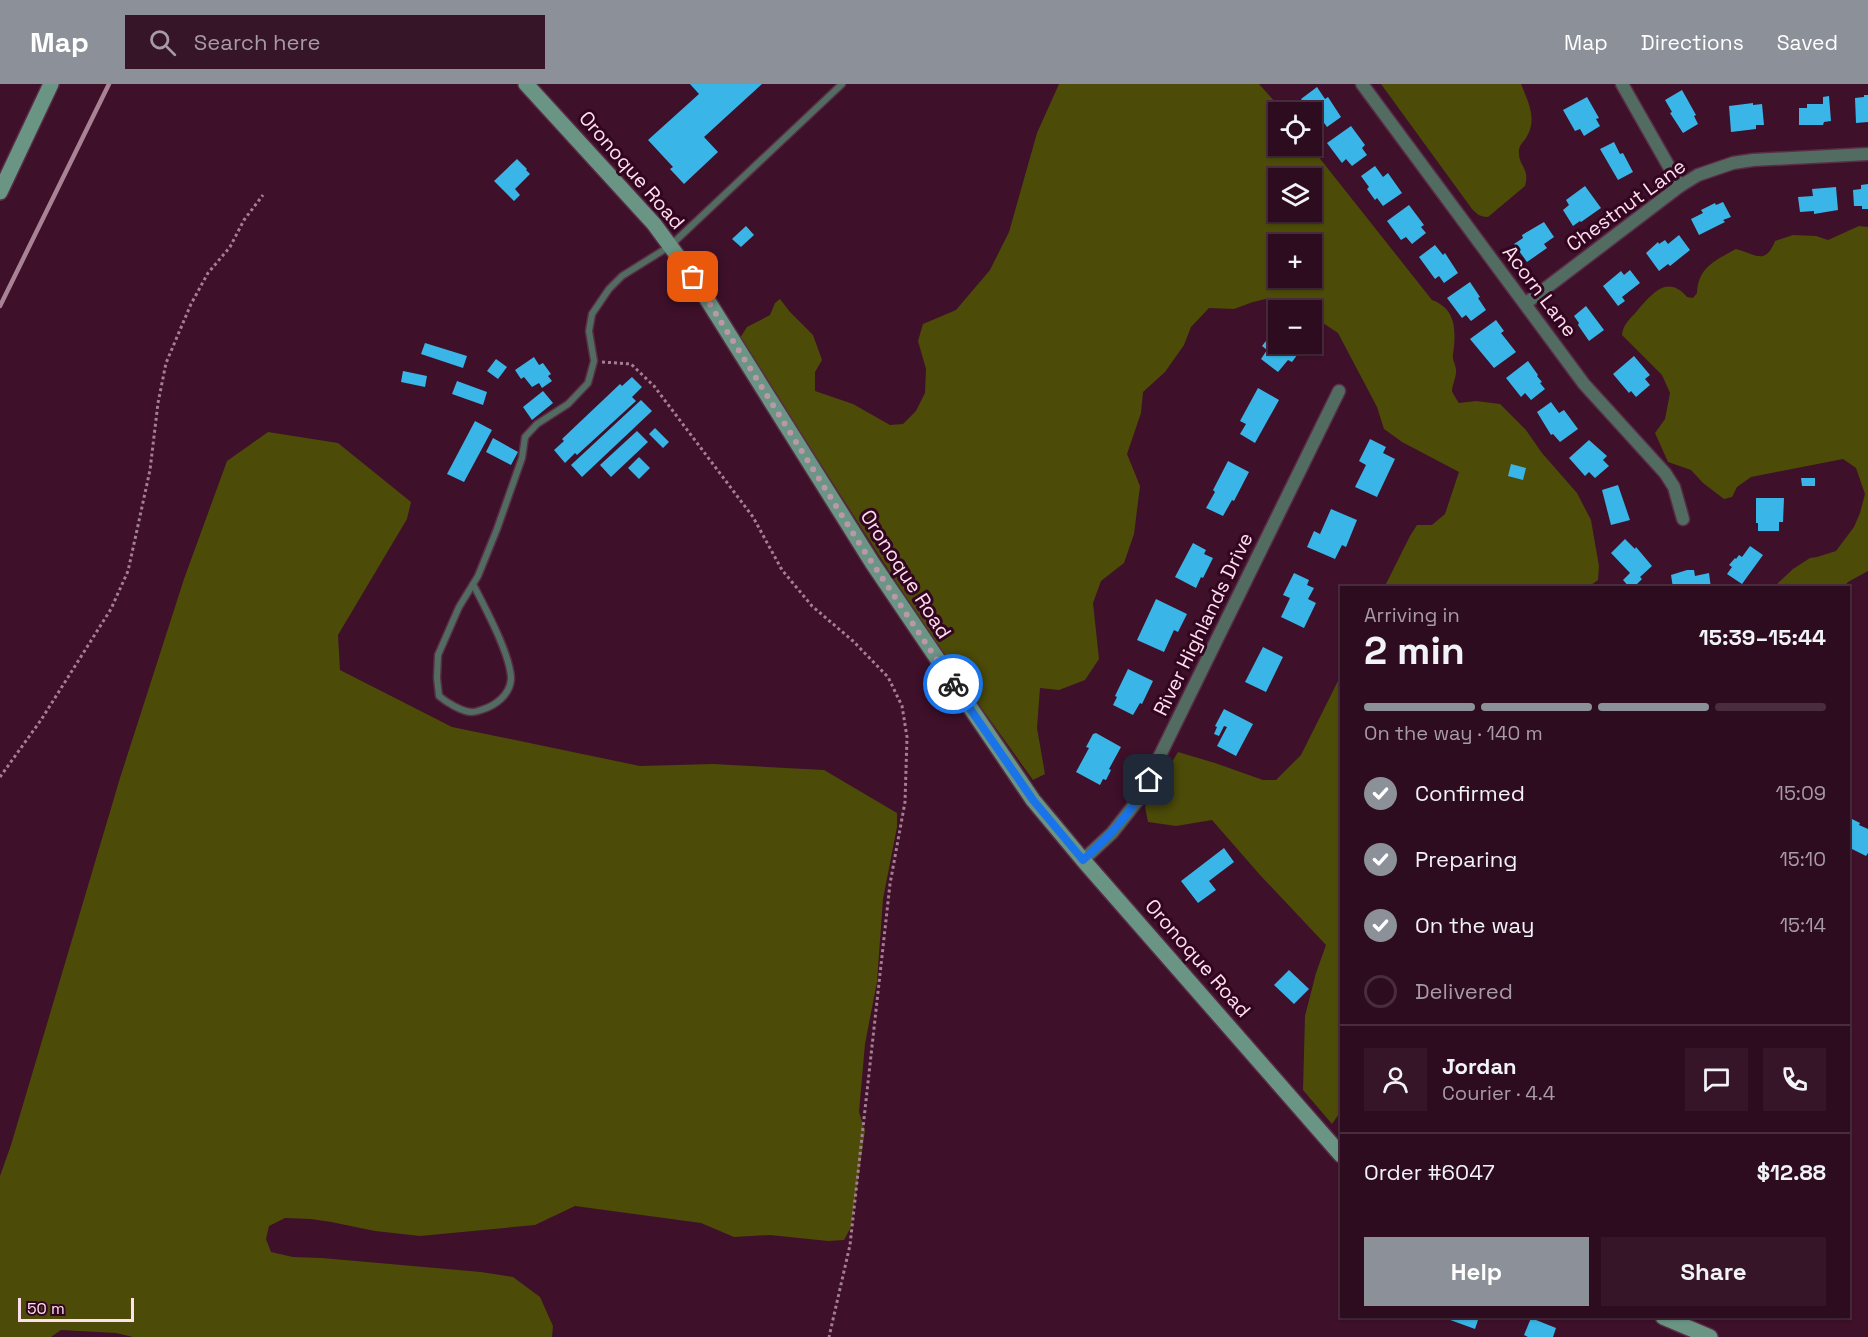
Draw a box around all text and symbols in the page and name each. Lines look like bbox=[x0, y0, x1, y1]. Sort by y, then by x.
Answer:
search box bbox=[125, 15, 545, 69]
text: Map bbox=[30, 24, 89, 60]
icon: search bbox=[146, 26, 179, 59]
text: Search here bbox=[194, 28, 321, 56]
text: Map bbox=[1564, 29, 1608, 56]
text: Directions bbox=[1641, 29, 1744, 56]
text: Saved bbox=[1777, 29, 1838, 56]
map controls bbox=[1268, 102, 1322, 354]
button: locate bbox=[1268, 102, 1322, 156]
street label: Oronoque Road bbox=[573, 105, 691, 235]
street label: Chestnut Lane bbox=[1561, 153, 1691, 257]
button: layers bbox=[1268, 168, 1322, 222]
button: + bbox=[1268, 234, 1322, 288]
street label: Acorn Lane bbox=[1497, 240, 1583, 342]
pin bbox=[667, 251, 718, 302]
icon: bag bbox=[676, 260, 709, 293]
button: − bbox=[1268, 300, 1322, 354]
street label: Oronoque Road bbox=[855, 505, 957, 643]
street label: River Highlands Drive bbox=[1147, 528, 1259, 720]
text: Arriving in bbox=[1364, 602, 1460, 628]
text: 15:39–15:44 bbox=[1699, 623, 1826, 651]
text: 2 min bbox=[1364, 626, 1465, 675]
courier bbox=[923, 654, 983, 714]
icon: bike bbox=[937, 668, 970, 701]
text: On the way · 140 m bbox=[1364, 720, 1543, 746]
pin bbox=[1123, 754, 1174, 805]
icon: home bbox=[1132, 763, 1165, 796]
icon: check bbox=[1364, 777, 1397, 810]
text: Confirmed bbox=[1415, 779, 1525, 807]
text: 15:09 bbox=[1776, 780, 1826, 806]
icon: check bbox=[1364, 843, 1397, 876]
text: Preparing bbox=[1415, 845, 1517, 873]
text: 15:10 bbox=[1779, 846, 1826, 872]
street label: Oronoque Road bbox=[1139, 893, 1257, 1023]
icon: check bbox=[1364, 909, 1397, 942]
text: On the way bbox=[1415, 911, 1534, 939]
text: 15:14 bbox=[1780, 912, 1826, 938]
text: Delivered bbox=[1415, 977, 1513, 1005]
button: person bbox=[1364, 1048, 1427, 1111]
button: chat bbox=[1685, 1048, 1748, 1111]
button: phone bbox=[1763, 1048, 1826, 1111]
text: Jordan bbox=[1442, 1052, 1517, 1080]
text: Courier · 4.4 bbox=[1442, 1080, 1555, 1106]
text: Order #6047 bbox=[1364, 1158, 1495, 1186]
text: $12.88 bbox=[1757, 1158, 1826, 1186]
button: Help bbox=[1364, 1237, 1589, 1306]
button: Share bbox=[1601, 1237, 1826, 1306]
scale bar bbox=[18, 1295, 134, 1322]
text: 50 m bbox=[27, 1298, 65, 1319]

